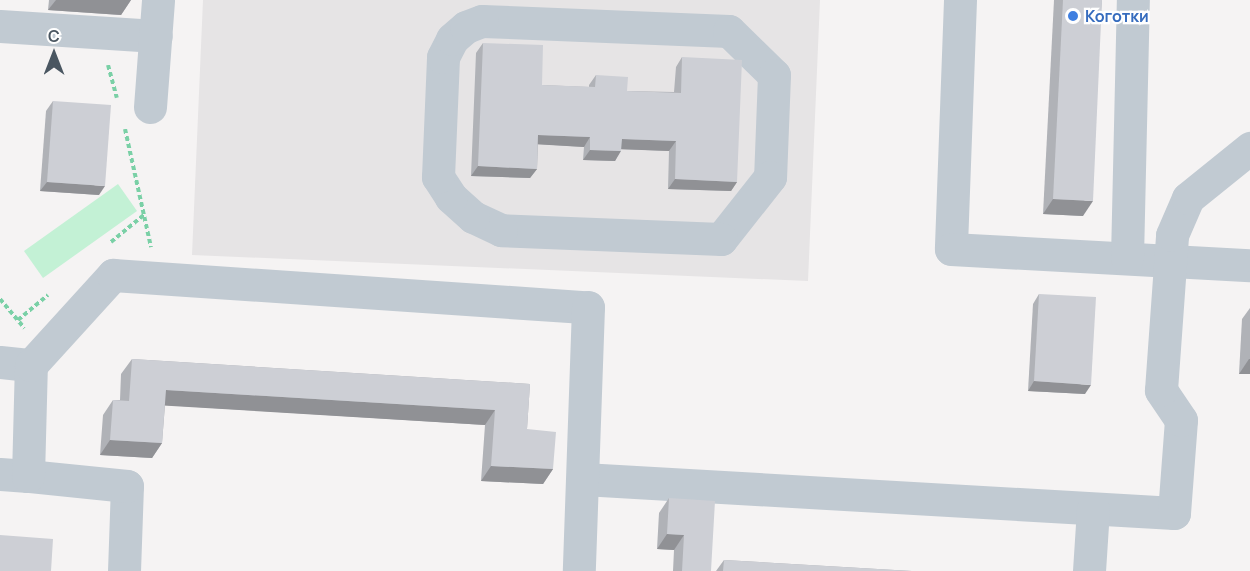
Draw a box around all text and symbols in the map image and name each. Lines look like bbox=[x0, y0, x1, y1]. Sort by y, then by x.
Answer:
place label: Коготки bbox=[1085, 6, 1149, 26]
marker: Коготки bbox=[1066, 9, 1080, 23]
north arrow bbox=[24, 24, 84, 84]
text: С bbox=[48, 25, 60, 47]

